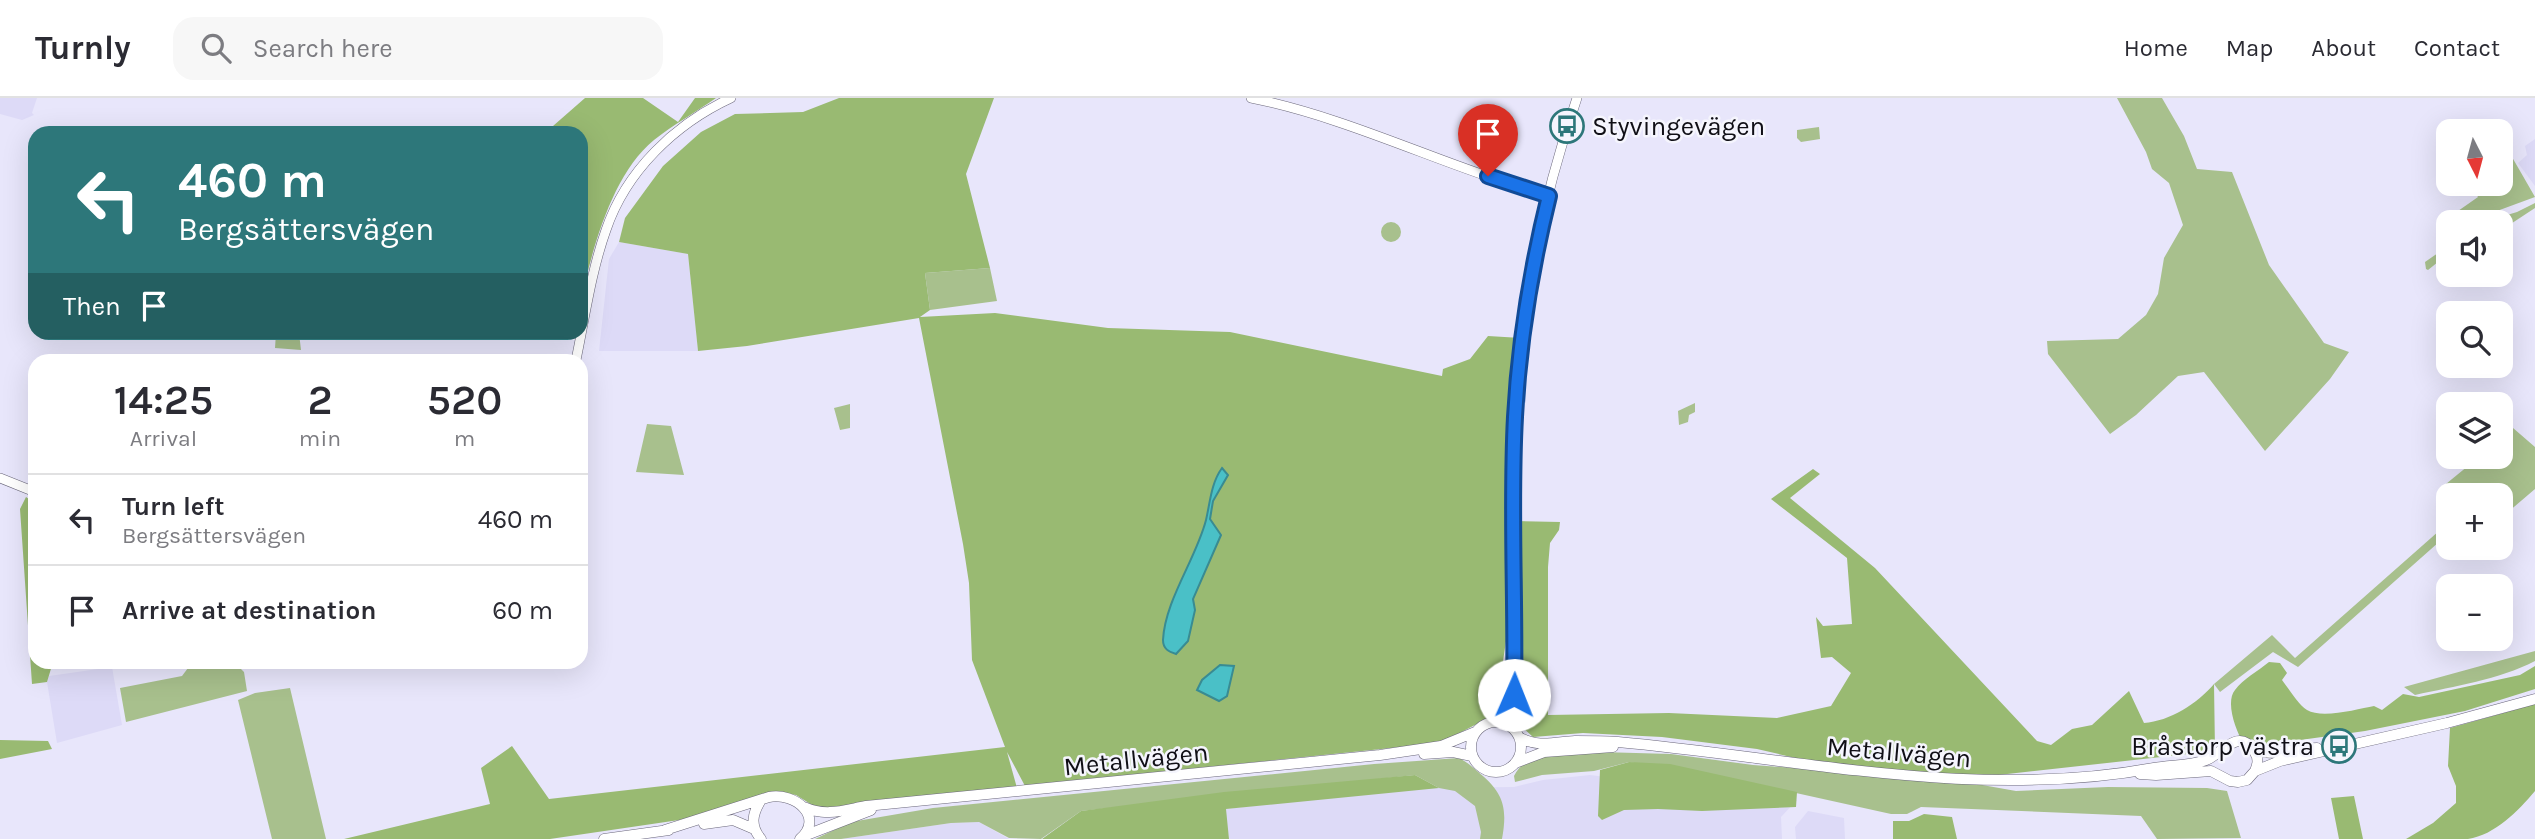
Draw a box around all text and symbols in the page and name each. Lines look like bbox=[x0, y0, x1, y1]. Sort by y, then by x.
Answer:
search box bbox=[173, 17, 663, 80]
text: Turnly bbox=[35, 29, 131, 67]
icon: search bbox=[197, 29, 235, 67]
text: Search here bbox=[253, 33, 393, 64]
text: Home bbox=[2124, 34, 2188, 62]
text: Map bbox=[2226, 34, 2273, 62]
text: About bbox=[2311, 34, 2376, 62]
text: Contact bbox=[2414, 34, 2500, 62]
pin bbox=[1458, 104, 1518, 176]
bus stop icon: Styvingevägen bbox=[1548, 107, 1586, 145]
place label: Styvingevägen bbox=[1592, 111, 1765, 142]
icon: arrive bbox=[1469, 115, 1507, 153]
north arrow bbox=[2436, 119, 2513, 196]
map controls bbox=[2436, 119, 2513, 651]
text: 460 m bbox=[178, 152, 327, 209]
icon: left bbox=[63, 154, 154, 245]
button: sound bbox=[2436, 210, 2513, 287]
text: Bergsättersvägen bbox=[178, 211, 434, 248]
icon: arrive bbox=[135, 287, 173, 325]
text: Then bbox=[63, 291, 121, 322]
button: search bbox=[2436, 301, 2513, 378]
text: 14:25 bbox=[114, 375, 213, 425]
text: 2 bbox=[307, 375, 333, 425]
text: 520 bbox=[427, 375, 502, 425]
button: layers bbox=[2436, 392, 2513, 469]
text: Arrival bbox=[130, 425, 197, 452]
text: min bbox=[299, 425, 341, 452]
text: m bbox=[454, 425, 475, 452]
button: + bbox=[2436, 483, 2513, 560]
text: Turn left bbox=[122, 491, 224, 522]
icon: left bbox=[63, 501, 101, 539]
text: 460 m bbox=[478, 504, 553, 535]
text: Bergsättersvägen bbox=[122, 522, 306, 549]
button: − bbox=[2436, 574, 2513, 651]
icon: arrive bbox=[63, 592, 101, 630]
text: Arrive at destination bbox=[122, 595, 376, 626]
text: 60 m bbox=[492, 595, 553, 626]
position arrow bbox=[1477, 658, 1551, 732]
bus stop icon: Bråstorp västra bbox=[2320, 727, 2358, 765]
street label: Metallvägen bbox=[1825, 731, 1973, 774]
place label: Bråstorp västra bbox=[2131, 731, 2314, 762]
street label: Metallvägen bbox=[1062, 736, 1210, 782]

